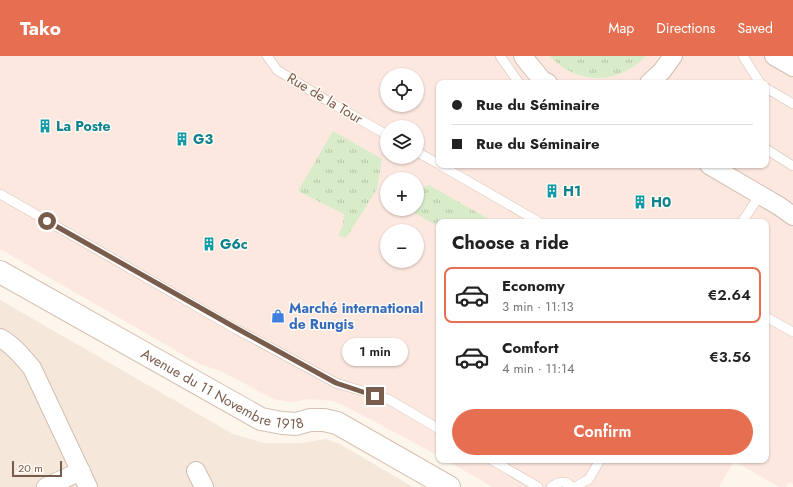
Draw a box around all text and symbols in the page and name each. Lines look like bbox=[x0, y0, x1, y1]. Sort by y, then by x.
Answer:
text: Tako bbox=[20, 15, 61, 42]
text: Map bbox=[608, 18, 634, 38]
text: Directions bbox=[656, 18, 716, 38]
text: Saved bbox=[738, 18, 773, 38]
street label: Rue de la Tour bbox=[283, 68, 367, 129]
map controls bbox=[380, 68, 424, 268]
button: locate bbox=[380, 68, 424, 112]
text: Rue du Séminaire bbox=[476, 94, 600, 116]
place label: La Poste bbox=[56, 116, 111, 136]
building icon: La Poste bbox=[37, 118, 53, 134]
button: layers bbox=[380, 120, 424, 164]
place label: G3 bbox=[193, 129, 213, 149]
building icon: G3 bbox=[174, 131, 190, 147]
text: Rue du Séminaire bbox=[476, 133, 600, 155]
button: + bbox=[380, 172, 424, 216]
place label: H1 bbox=[563, 181, 581, 201]
building icon: H1 bbox=[544, 183, 560, 199]
place label: H0 bbox=[651, 192, 671, 212]
building icon: H0 bbox=[632, 194, 648, 210]
route start bbox=[38, 212, 56, 230]
button: − bbox=[380, 224, 424, 268]
text: Choose a ride bbox=[452, 230, 569, 256]
place label: G6c bbox=[220, 234, 248, 254]
building icon: G6c bbox=[201, 236, 217, 252]
text: Economy bbox=[502, 275, 565, 297]
icon: car bbox=[454, 277, 490, 313]
text: €2.64 bbox=[708, 284, 751, 306]
text: 3 min · 11:13 bbox=[502, 297, 574, 316]
place label: Marché international de Rungis bbox=[289, 298, 423, 334]
shop icon: Marché international de Rungis bbox=[270, 308, 286, 324]
text: Comfort bbox=[502, 337, 559, 359]
callout: 1 min bbox=[342, 338, 408, 366]
icon: car bbox=[454, 339, 490, 375]
text: 1 min bbox=[359, 342, 391, 361]
street label: Avenue du 11 Novembre 1918 bbox=[138, 344, 306, 434]
text: €3.56 bbox=[709, 346, 751, 368]
text: 4 min · 11:14 bbox=[502, 359, 575, 378]
route end bbox=[366, 387, 384, 405]
button: Confirm bbox=[452, 409, 753, 455]
scale bar bbox=[12, 459, 62, 478]
text: 20 m bbox=[18, 460, 43, 476]

